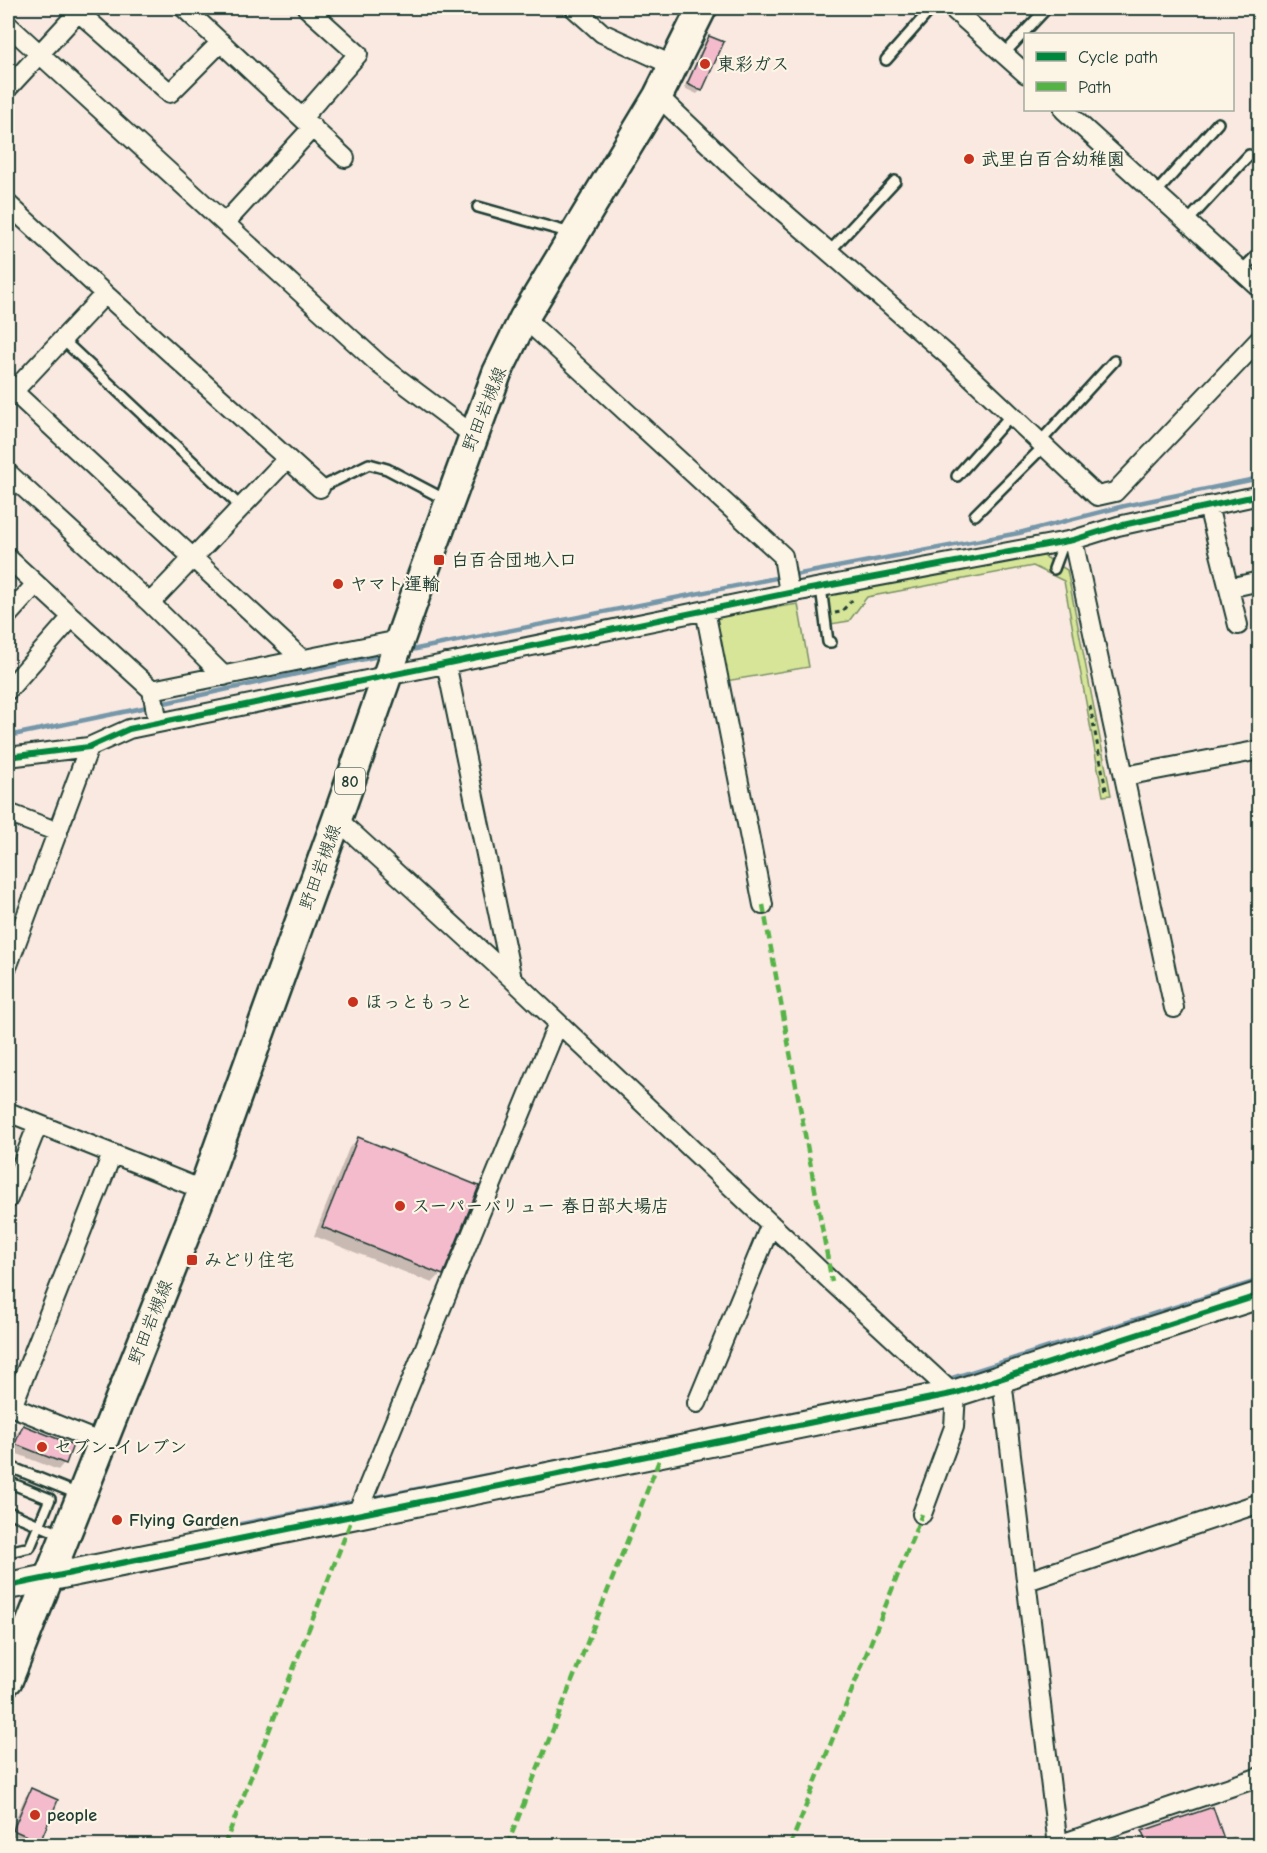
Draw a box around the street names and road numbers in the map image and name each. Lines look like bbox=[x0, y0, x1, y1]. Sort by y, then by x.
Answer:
street label: 野田岩槻線 bbox=[458, 364, 511, 455]
road number: 80 bbox=[335, 768, 365, 794]
street label: 野田岩槻線 bbox=[295, 821, 346, 913]
street label: 野田岩槻線 bbox=[124, 1277, 177, 1368]

